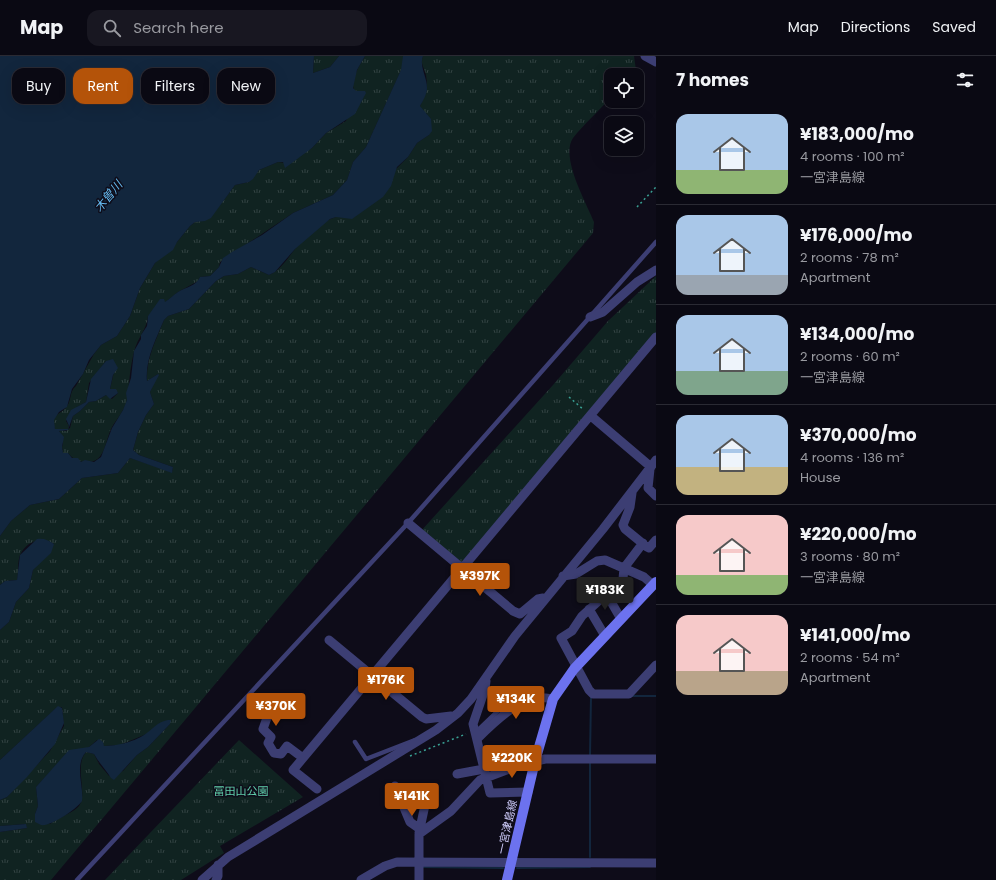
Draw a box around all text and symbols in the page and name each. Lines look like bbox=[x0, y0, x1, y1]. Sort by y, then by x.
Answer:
search box bbox=[87, 10, 367, 46]
text: Map bbox=[20, 14, 63, 41]
icon: search bbox=[101, 17, 123, 39]
text: Search here bbox=[133, 17, 224, 38]
text: Map bbox=[788, 17, 819, 37]
text: Directions bbox=[841, 17, 910, 37]
text: Saved bbox=[932, 17, 976, 37]
chip: Buy bbox=[12, 68, 65, 104]
chip: Rent bbox=[73, 68, 133, 104]
chip: Filters bbox=[141, 68, 209, 104]
chip: New bbox=[217, 68, 275, 104]
map controls bbox=[604, 68, 644, 156]
button: locate bbox=[604, 68, 644, 108]
text: 7 homes bbox=[676, 68, 749, 92]
icon: filters bbox=[954, 69, 976, 91]
button: layers bbox=[604, 116, 644, 156]
text: ¥183,000/mo bbox=[800, 122, 914, 146]
icon: home bbox=[708, 130, 756, 178]
text: 4 rooms · 100 m² bbox=[800, 147, 905, 166]
text: 一宮津島線 bbox=[800, 168, 865, 187]
water label: 木曽川 bbox=[90, 175, 127, 215]
text: ¥176,000/mo bbox=[800, 223, 912, 247]
icon: home bbox=[708, 231, 756, 279]
text: 2 rooms · 78 m² bbox=[800, 248, 899, 267]
text: Apartment bbox=[800, 268, 870, 287]
text: ¥134,000/mo bbox=[800, 322, 914, 346]
icon: home bbox=[708, 331, 756, 379]
text: 2 rooms · 60 m² bbox=[800, 347, 900, 366]
text: 一宮津島線 bbox=[800, 368, 865, 387]
text: ¥370,000/mo bbox=[800, 423, 917, 447]
icon: home bbox=[708, 431, 756, 479]
text: 4 rooms · 136 m² bbox=[800, 448, 904, 467]
text: House bbox=[800, 468, 840, 487]
text: ¥220,000/mo bbox=[800, 522, 917, 546]
icon: home bbox=[708, 531, 756, 579]
text: 3 rooms · 80 m² bbox=[800, 547, 900, 566]
pin: ¥397K bbox=[452, 563, 508, 597]
text: ¥397K bbox=[460, 566, 500, 585]
text: 一宮津島線 bbox=[800, 568, 865, 587]
pin: ¥183K bbox=[577, 577, 633, 611]
text: ¥183K bbox=[586, 580, 624, 599]
text: ¥141,000/mo bbox=[800, 623, 910, 647]
icon: home bbox=[708, 631, 756, 679]
text: 2 rooms · 54 m² bbox=[800, 648, 900, 667]
pin: ¥176K bbox=[358, 667, 414, 701]
text: Apartment bbox=[800, 668, 870, 687]
text: ¥176K bbox=[367, 670, 405, 689]
pin: ¥134K bbox=[488, 686, 544, 720]
text: ¥134K bbox=[496, 689, 536, 708]
pin: ¥370K bbox=[248, 693, 304, 727]
text: ¥370K bbox=[255, 696, 297, 715]
pin: ¥220K bbox=[484, 745, 540, 779]
text: ¥220K bbox=[491, 748, 533, 767]
park label: 冨田山公園 bbox=[214, 783, 269, 799]
pin: ¥141K bbox=[384, 783, 440, 817]
text: ¥141K bbox=[394, 786, 430, 805]
street label: 一宮津島線 bbox=[493, 798, 521, 856]

